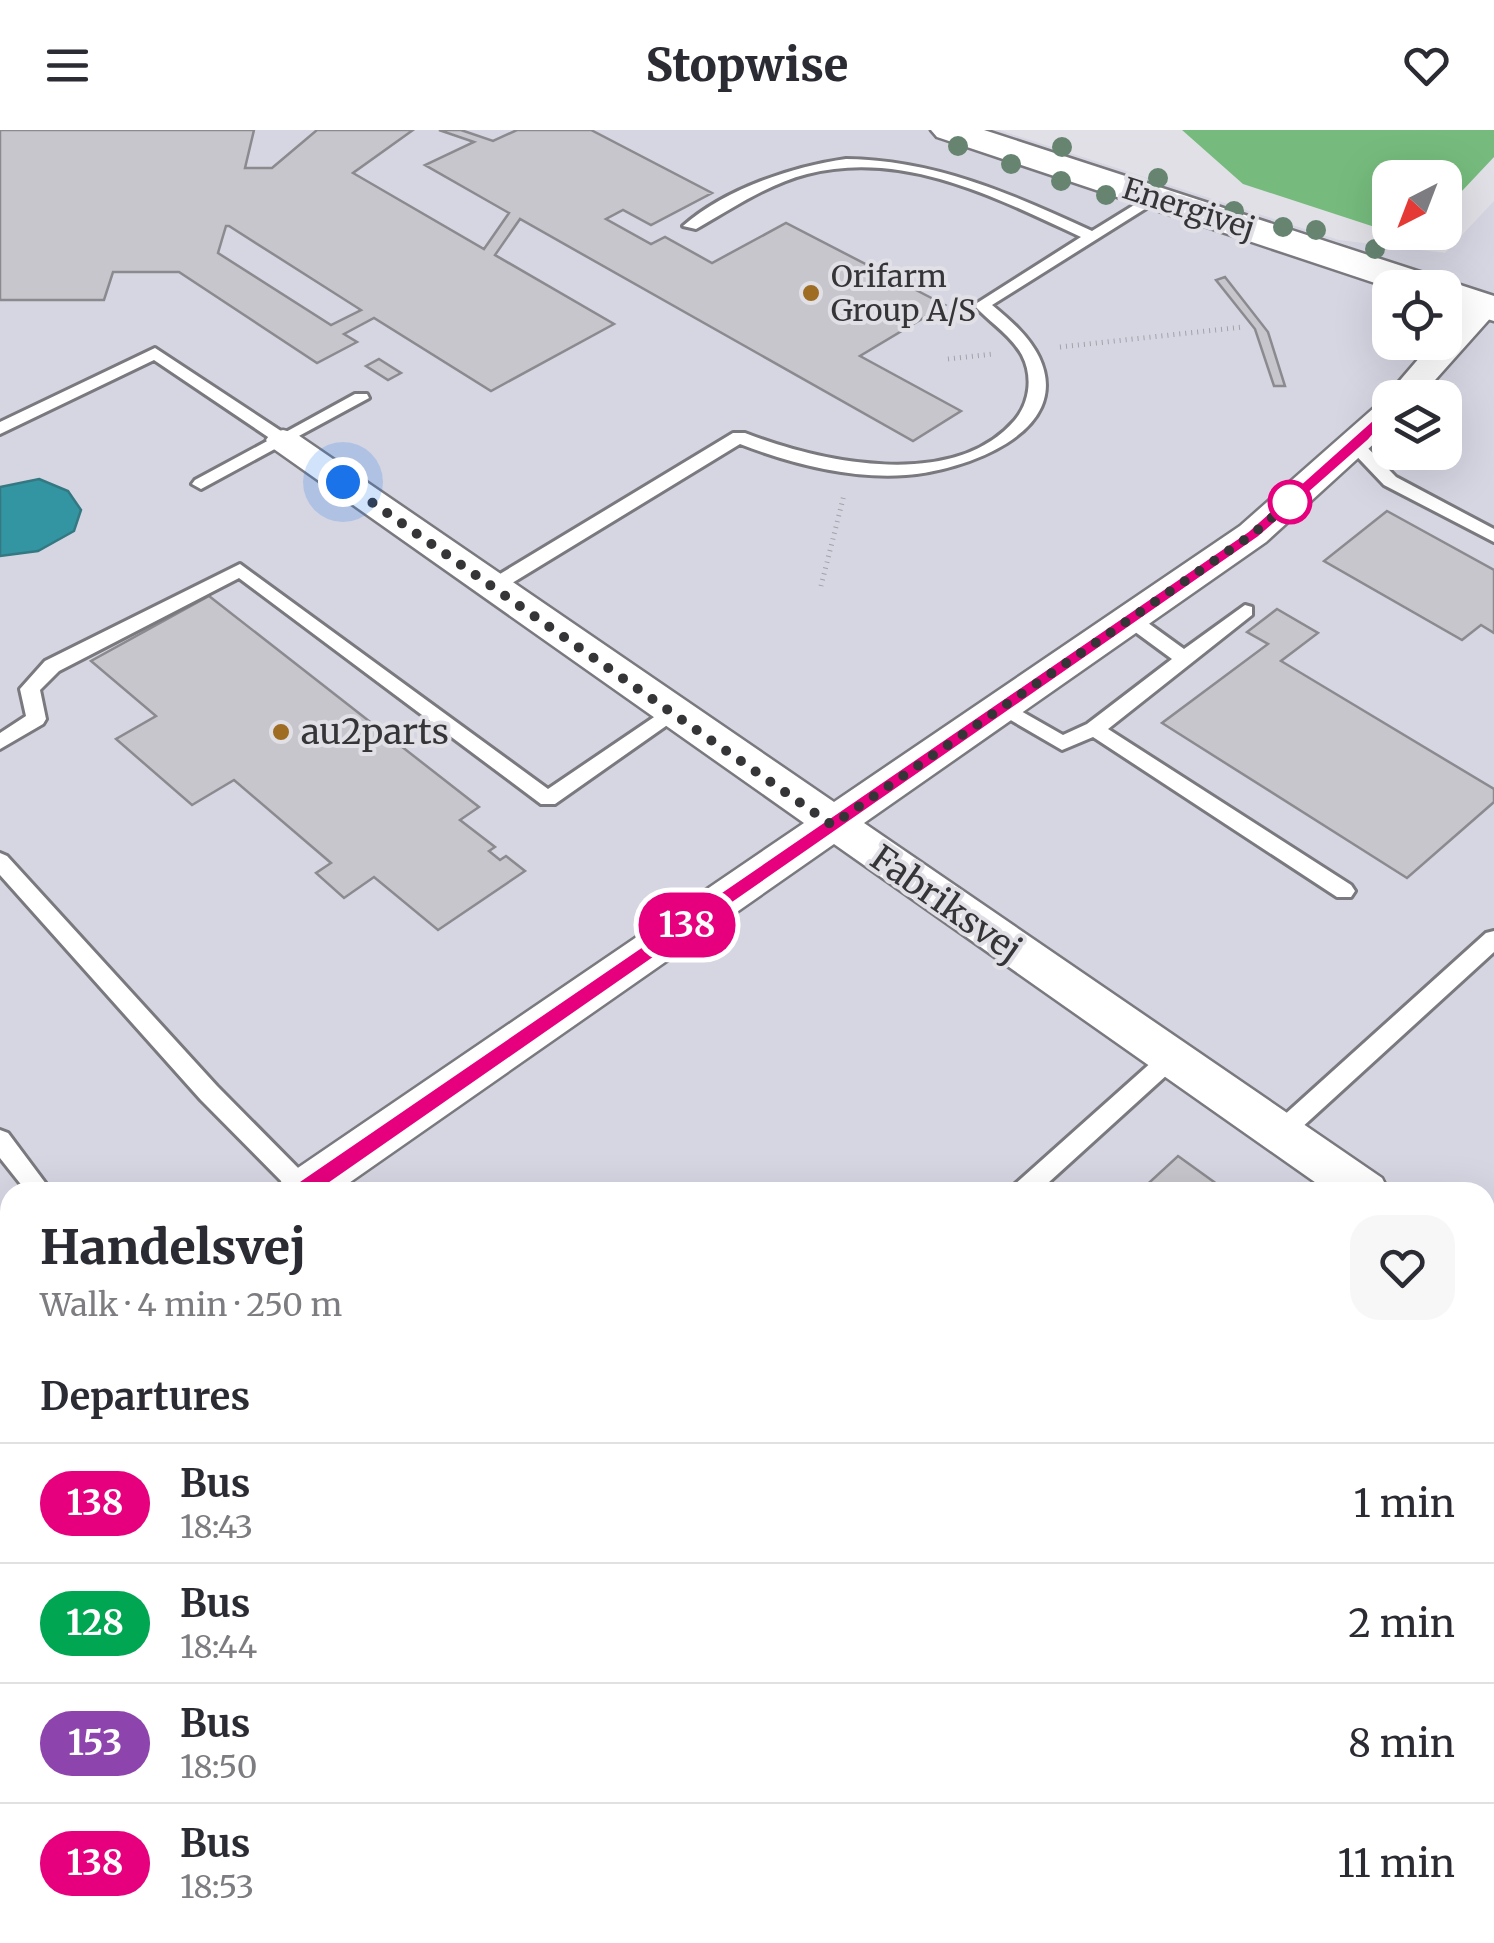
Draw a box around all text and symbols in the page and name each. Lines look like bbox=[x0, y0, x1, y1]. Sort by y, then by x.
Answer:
text: Stopwise bbox=[645, 37, 849, 93]
icon: menu bbox=[40, 38, 95, 93]
icon: heart bbox=[1399, 38, 1454, 93]
north arrow bbox=[1372, 160, 1462, 250]
map controls bbox=[1372, 160, 1462, 470]
street label: Energivej bbox=[1118, 169, 1260, 247]
place label: Orifarm Group A/S bbox=[831, 257, 976, 329]
button: locate bbox=[1372, 270, 1462, 360]
marker: Orifarm Group A/S bbox=[800, 282, 822, 304]
button: layers bbox=[1372, 380, 1462, 470]
your location bbox=[318, 457, 368, 507]
unlabelled marker bbox=[1269, 481, 1311, 523]
place label: au2parts bbox=[301, 710, 449, 754]
marker: au2parts bbox=[270, 721, 292, 743]
street label: Fabriksvej bbox=[862, 836, 1030, 972]
line badge: 138 bbox=[630, 892, 744, 958]
text: 138 bbox=[659, 903, 715, 947]
button: heart bbox=[1350, 1215, 1455, 1320]
text: Handelsvej bbox=[40, 1217, 306, 1277]
text: Walk · 4 min · 250 m bbox=[40, 1285, 342, 1325]
text: Departures bbox=[40, 1373, 250, 1420]
text: Bus bbox=[180, 1460, 250, 1507]
text: 1 min bbox=[1354, 1480, 1455, 1527]
text: 138 bbox=[67, 1481, 123, 1525]
text: 18:43 bbox=[180, 1507, 253, 1547]
text: Bus bbox=[180, 1580, 250, 1627]
text: 2 min bbox=[1348, 1600, 1455, 1647]
text: 128 bbox=[66, 1601, 124, 1645]
text: 18:44 bbox=[180, 1627, 257, 1667]
text: Bus bbox=[180, 1700, 250, 1747]
text: 8 min bbox=[1348, 1720, 1455, 1767]
text: 153 bbox=[68, 1721, 122, 1765]
text: 18:50 bbox=[180, 1747, 257, 1787]
text: Bus bbox=[180, 1820, 250, 1867]
text: 11 min bbox=[1338, 1840, 1455, 1887]
text: 138 bbox=[67, 1841, 123, 1885]
text: 18:53 bbox=[180, 1867, 254, 1907]

